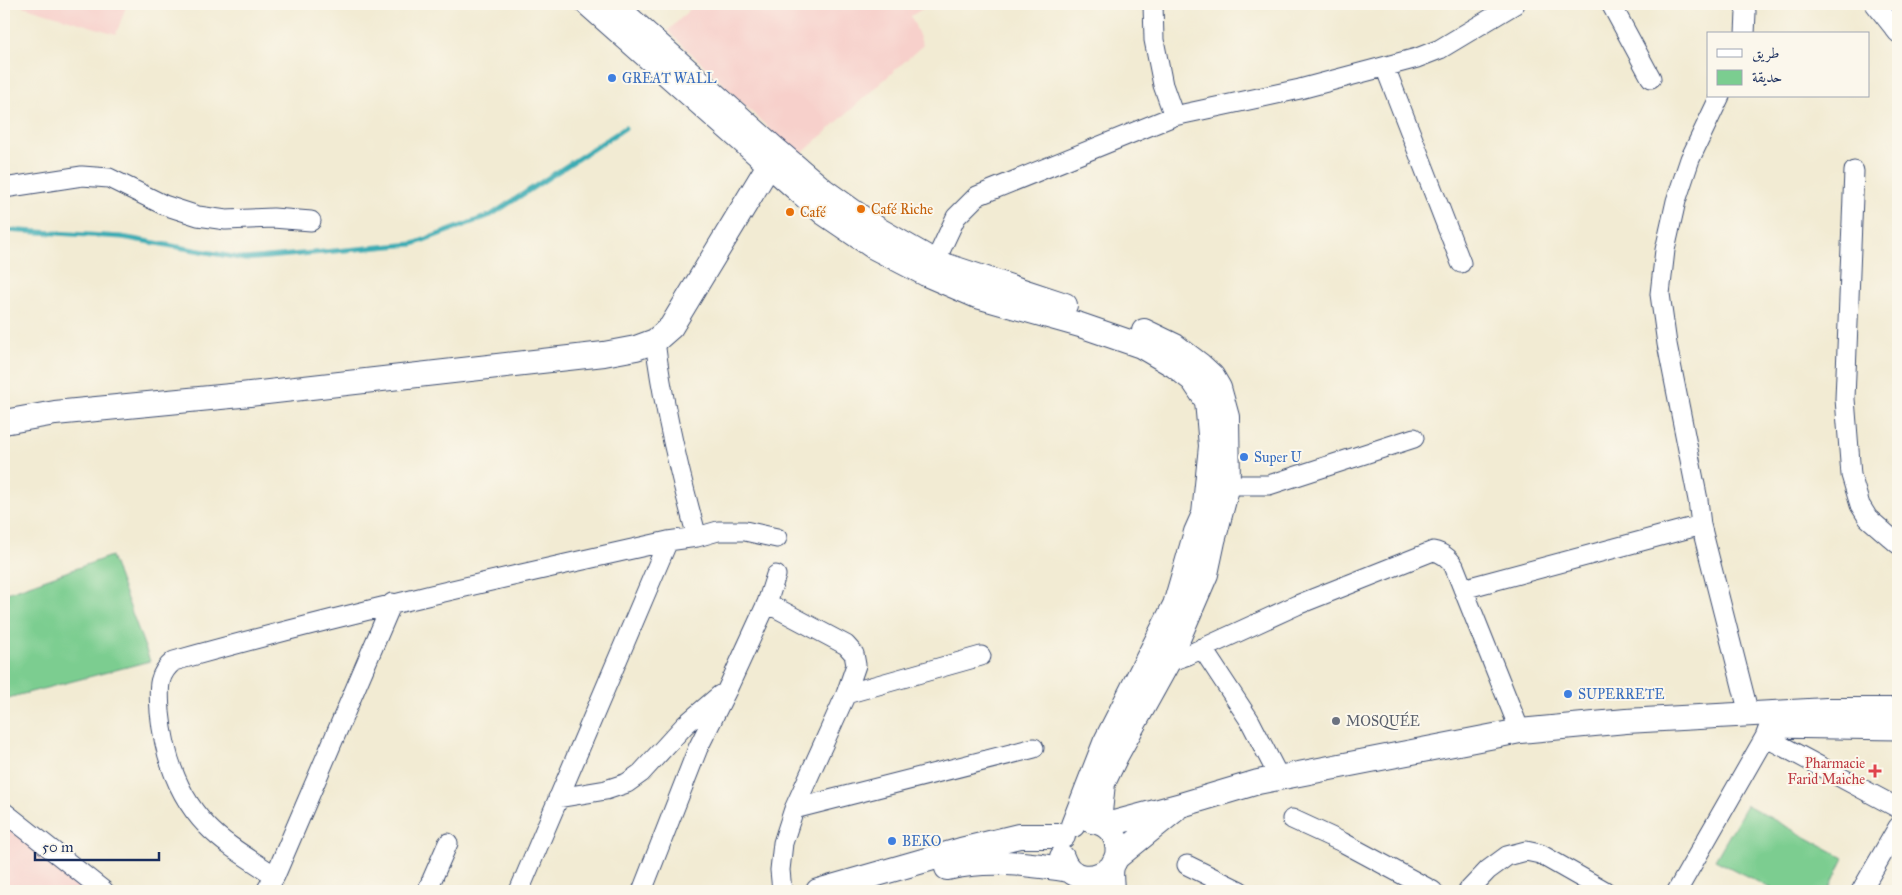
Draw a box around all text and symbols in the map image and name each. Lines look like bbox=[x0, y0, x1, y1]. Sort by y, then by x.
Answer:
legend bbox=[1707, 32, 1870, 98]
text: طريق bbox=[1752, 44, 1779, 63]
text: حديقة bbox=[1752, 68, 1782, 86]
place label: GREAT WALL bbox=[622, 70, 717, 87]
marker: GREAT WALL bbox=[606, 72, 618, 84]
place label: Café Riche bbox=[871, 201, 933, 218]
marker: Café Riche bbox=[855, 203, 867, 215]
place label: Café bbox=[800, 204, 826, 221]
marker: Café bbox=[784, 206, 796, 218]
place label: Super U bbox=[1254, 449, 1303, 466]
marker: Super U bbox=[1238, 451, 1250, 463]
place label: SUPERRETE bbox=[1578, 686, 1665, 703]
marker: SUPERRETE bbox=[1562, 688, 1574, 700]
place label: MOSQUÉE bbox=[1346, 711, 1420, 730]
marker: MOSQUÉE bbox=[1330, 715, 1342, 727]
place label: Pharmacie Farid Maiche bbox=[1788, 755, 1865, 788]
marker: Pharmacie Farid Maiche bbox=[1869, 765, 1881, 777]
scale bar bbox=[35, 830, 159, 862]
place label: BEKO bbox=[902, 833, 941, 850]
marker: BEKO bbox=[886, 835, 898, 847]
text: 50 m bbox=[42, 838, 74, 856]

